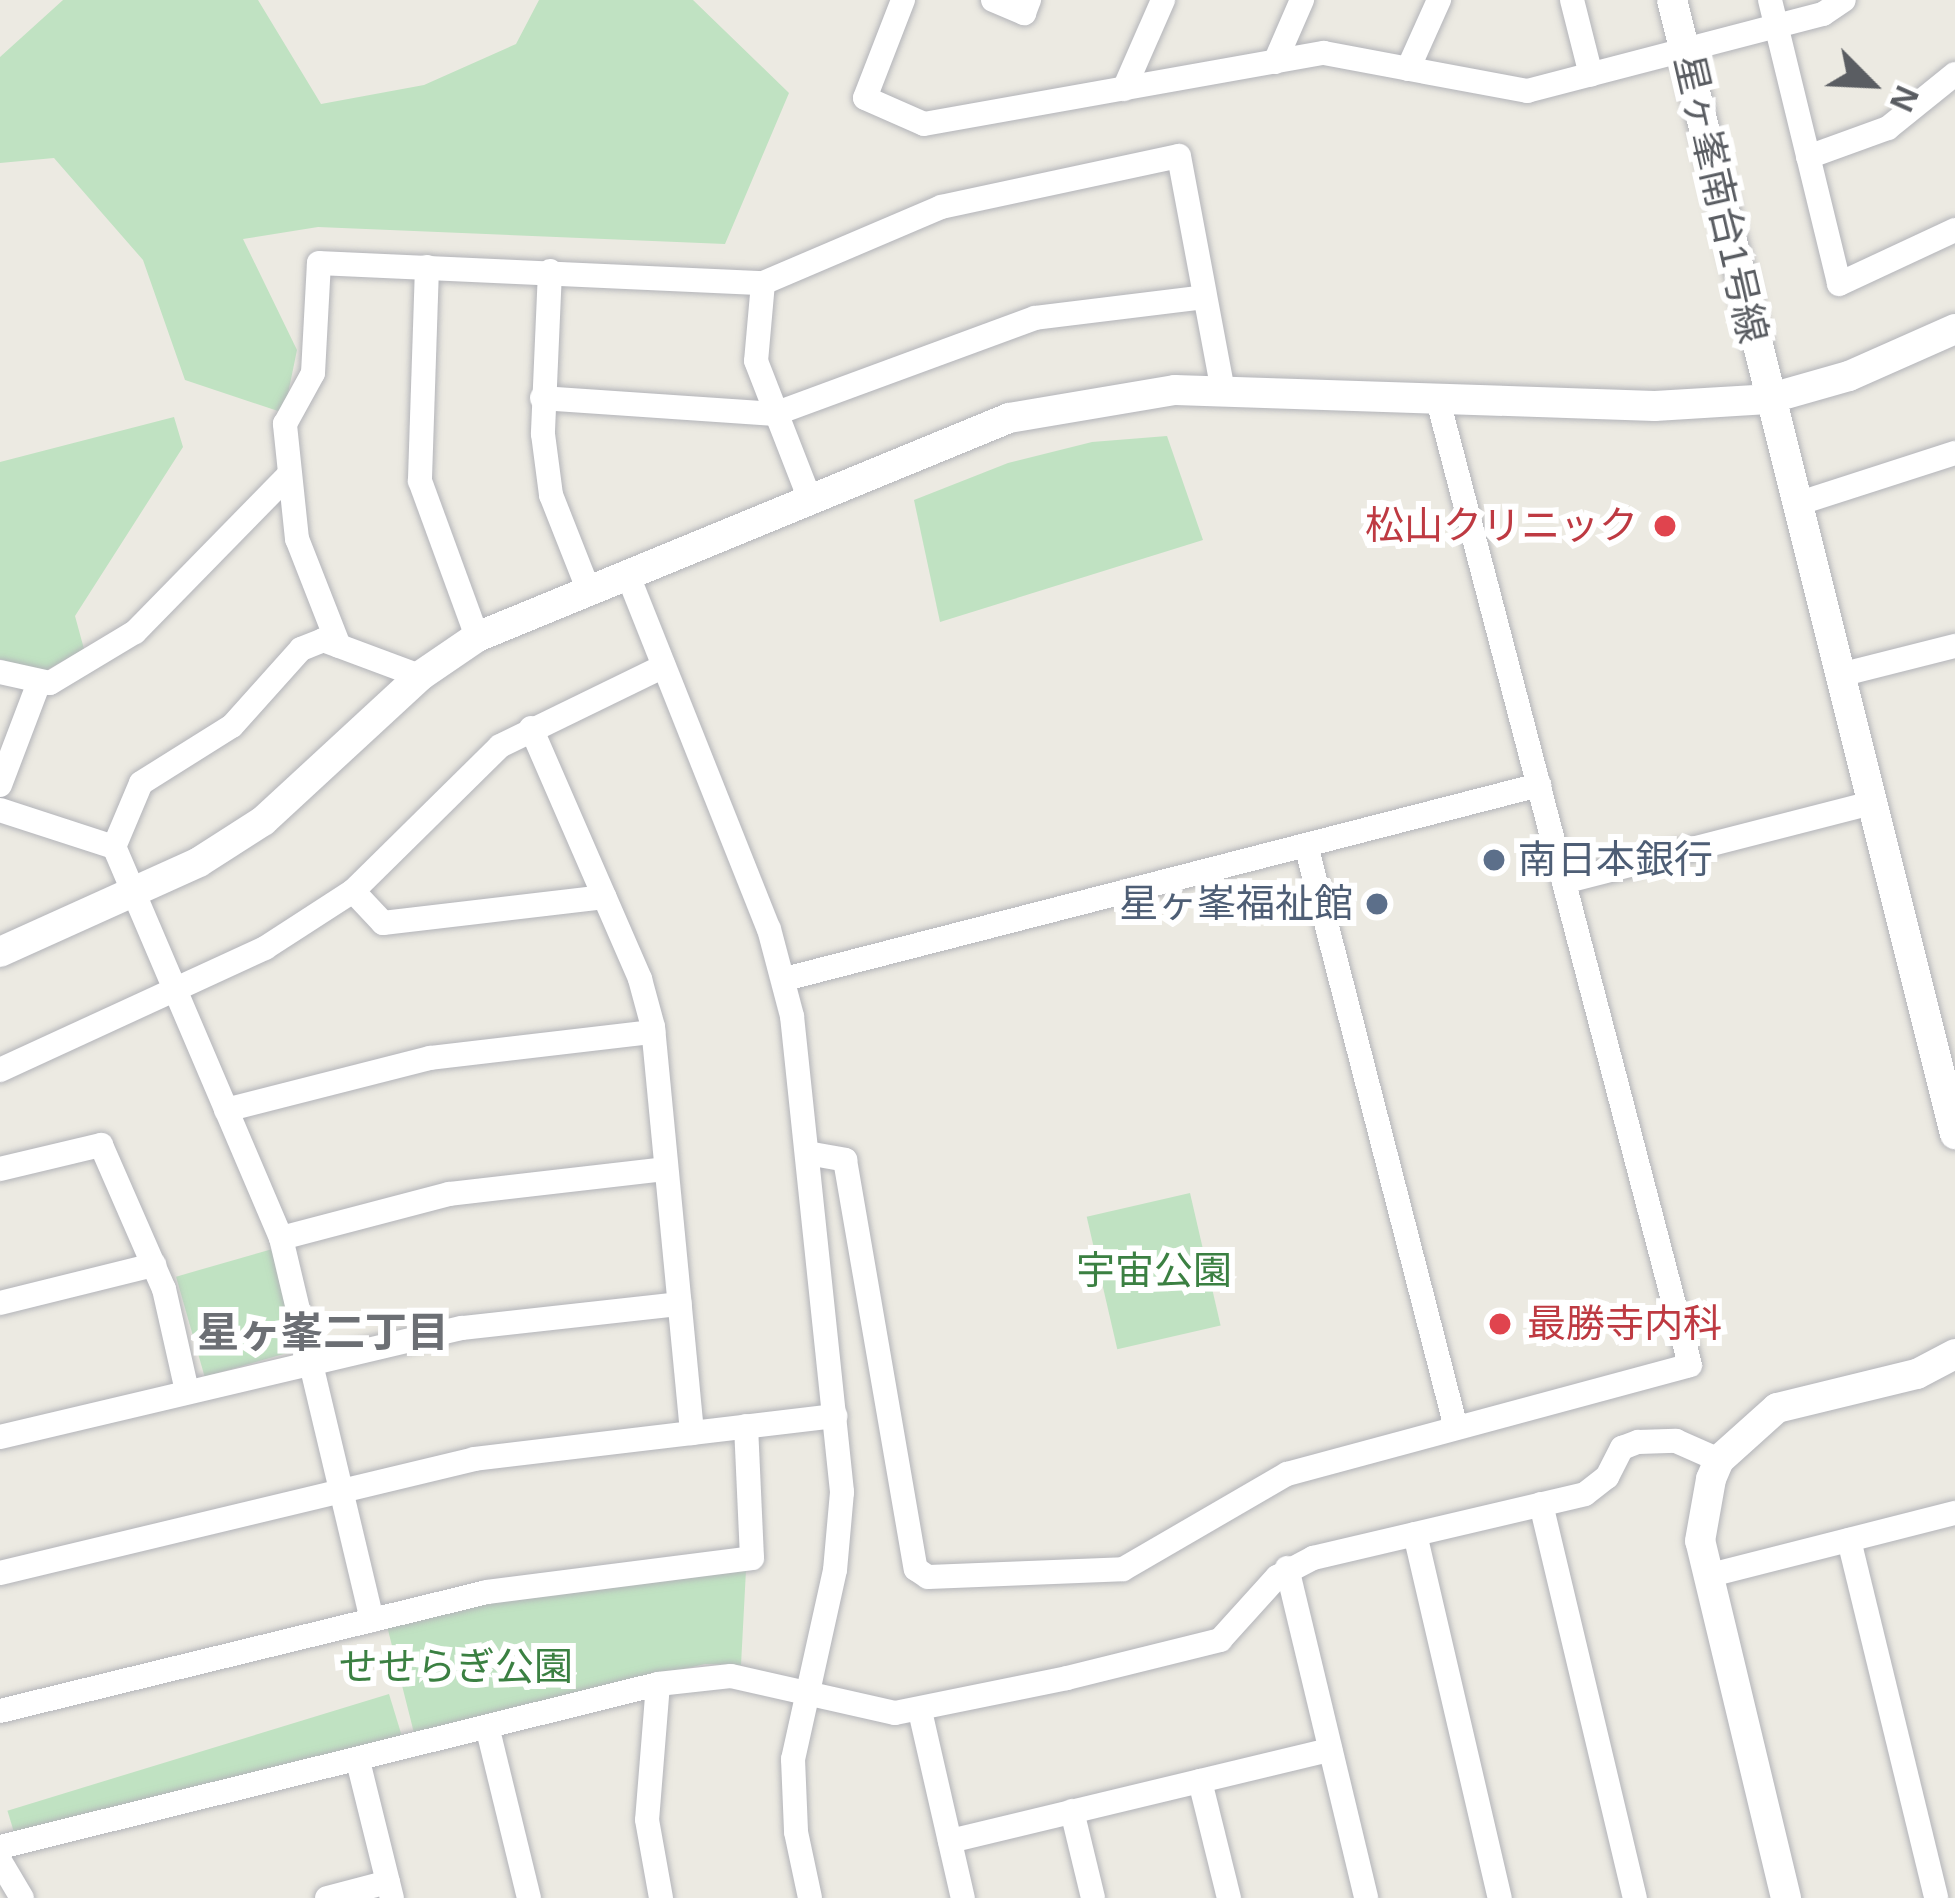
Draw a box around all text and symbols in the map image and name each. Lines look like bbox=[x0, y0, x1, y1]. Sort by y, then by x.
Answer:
north arrow bbox=[1811, 24, 1931, 144]
street label: 星ヶ峯南台1号線 bbox=[1664, 50, 1776, 348]
text: N bbox=[1883, 80, 1926, 117]
place label: 松山クリニック bbox=[1365, 503, 1638, 549]
marker: 松山クリニック bbox=[1649, 510, 1681, 542]
place label: 南日本銀行 bbox=[1518, 837, 1713, 883]
marker: 南日本銀行 bbox=[1481, 847, 1507, 873]
place label: 星ヶ峯福祉館 bbox=[1119, 881, 1353, 927]
marker: 星ヶ峯福祉館 bbox=[1364, 891, 1390, 917]
park label: 宇宙公園 bbox=[1076, 1248, 1232, 1294]
place label: 最勝寺内科 bbox=[1527, 1301, 1722, 1347]
district label: 星ヶ峯二丁目 bbox=[197, 1308, 449, 1358]
marker: 最勝寺内科 bbox=[1484, 1308, 1516, 1340]
park label: せせらぎ公園 bbox=[339, 1644, 573, 1690]

